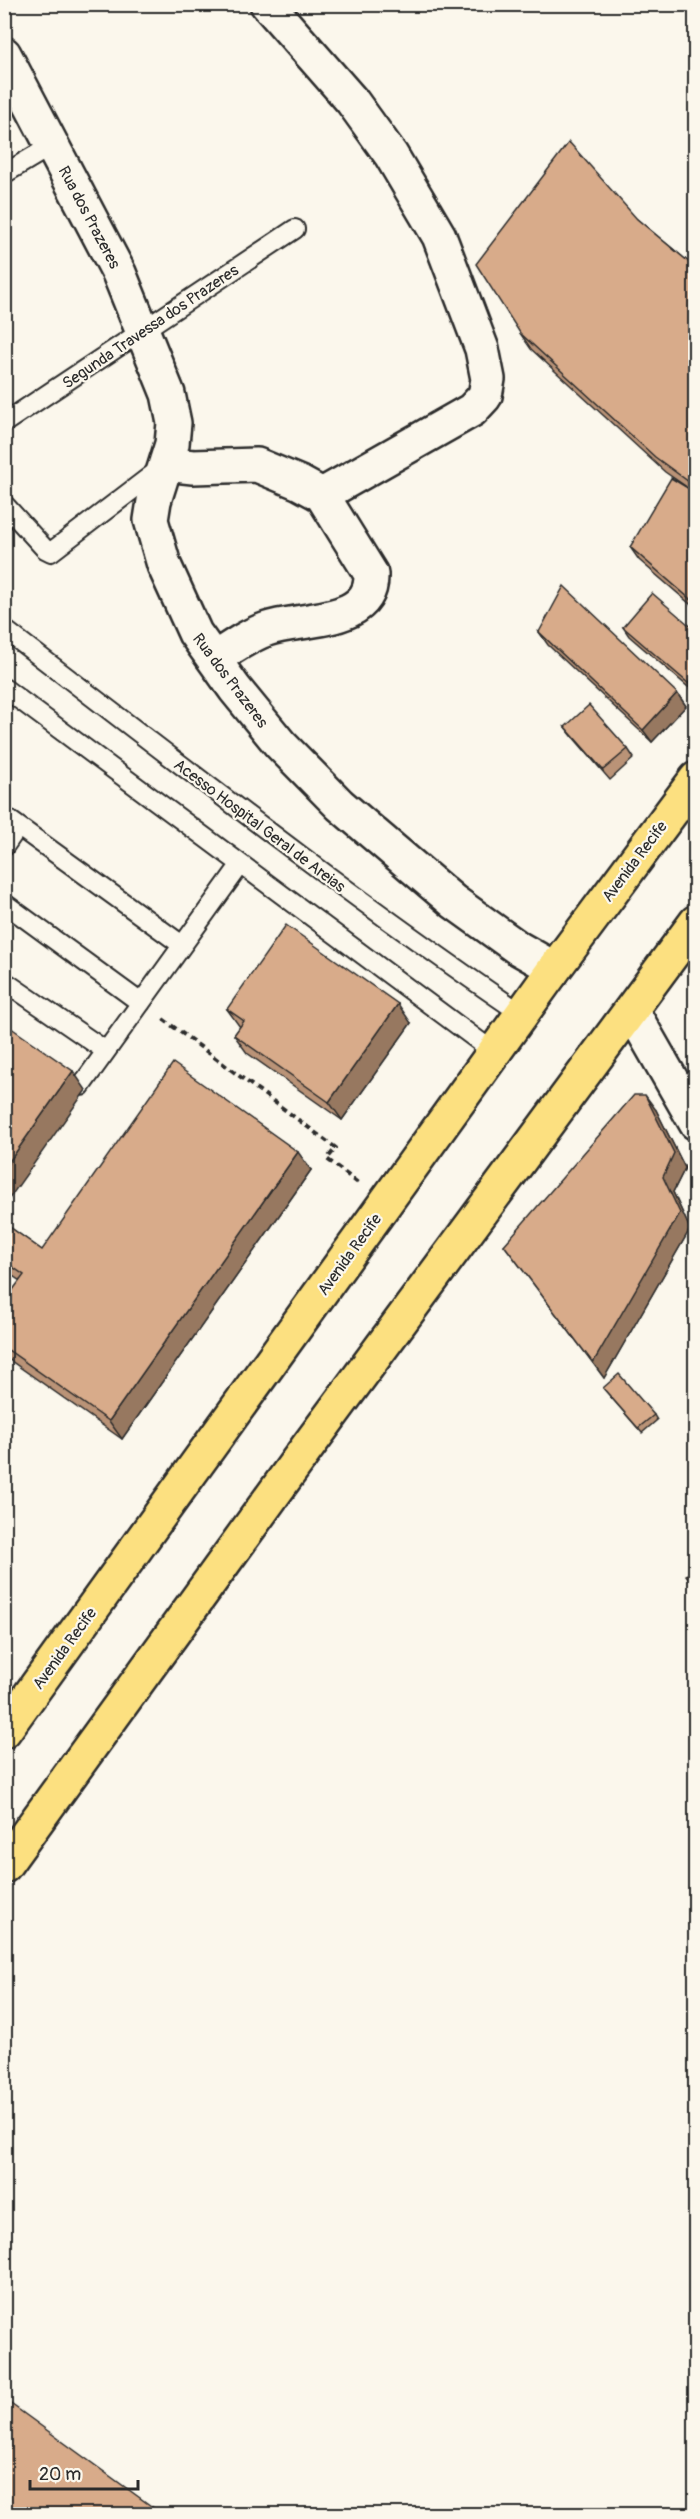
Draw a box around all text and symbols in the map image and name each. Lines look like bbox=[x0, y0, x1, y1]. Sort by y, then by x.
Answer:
street label: Rua dos Prazeres bbox=[54, 163, 125, 272]
street label: Segunda Travessa dos Prazeres bbox=[59, 260, 242, 393]
street label: Rua dos Prazeres bbox=[188, 629, 272, 732]
street label: Acesso Hospital Geral de Areias bbox=[170, 755, 349, 897]
street label: Avenida Recife bbox=[598, 817, 672, 906]
street label: Avenida Recife bbox=[313, 1210, 386, 1299]
street label: Avenida Recife bbox=[28, 1604, 101, 1693]
scale bar bbox=[30, 2453, 138, 2491]
text: 20 m bbox=[39, 2463, 81, 2486]

